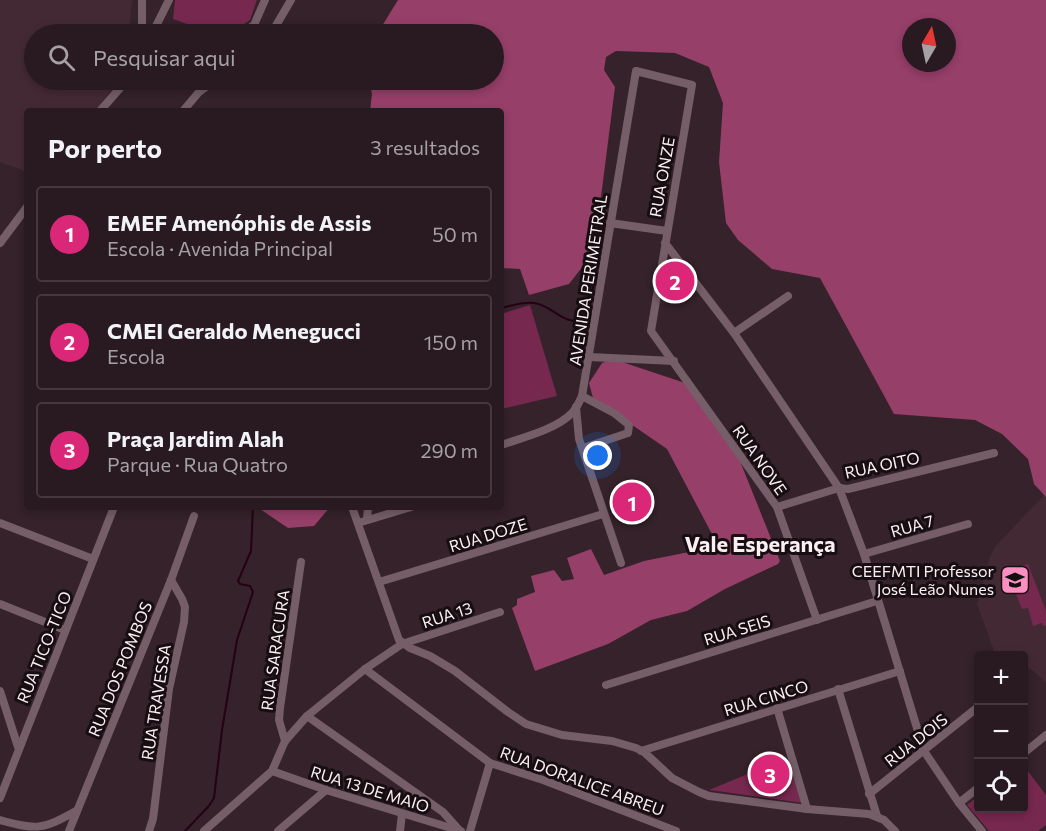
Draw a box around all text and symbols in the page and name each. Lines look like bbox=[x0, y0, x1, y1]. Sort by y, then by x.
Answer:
north arrow bbox=[902, 18, 956, 72]
search box bbox=[24, 24, 504, 90]
icon: search bbox=[45, 41, 78, 74]
text: Pesquisar aqui bbox=[93, 44, 236, 71]
text: Por perto bbox=[48, 132, 162, 163]
text: 3 resultados bbox=[370, 135, 480, 159]
street label: RUA ONZE bbox=[645, 135, 678, 218]
street label: AVENIDA PERIMETRAL bbox=[565, 193, 610, 367]
text: EMEF Amenóphis de Assis bbox=[107, 209, 371, 236]
text: 1 bbox=[65, 222, 74, 246]
text: 50 m bbox=[432, 222, 478, 246]
text: Escola · Avenida Principal bbox=[107, 236, 333, 260]
pin: 2 bbox=[656, 258, 694, 304]
text: CMEI Geraldo Menegucci bbox=[107, 317, 361, 344]
text: 2 bbox=[64, 330, 75, 354]
text: 150 m bbox=[424, 330, 478, 354]
text: Escola bbox=[107, 344, 165, 368]
street label: RUA NOVE bbox=[729, 421, 791, 498]
text: Praça Jardim Alah bbox=[107, 425, 284, 452]
text: 3 bbox=[64, 438, 75, 462]
text: 290 m bbox=[420, 438, 478, 462]
your location bbox=[583, 441, 612, 470]
street label: RUA OITO bbox=[843, 447, 921, 482]
text: Parque · Rua Quatro bbox=[107, 452, 288, 476]
pin: 1 bbox=[612, 480, 652, 524]
street label: RUA 7 bbox=[888, 510, 936, 541]
street label: RUA DOZE bbox=[447, 514, 529, 555]
district label: Vale Esperança bbox=[684, 530, 836, 557]
place label: CEEFMTI Professor José Leão Nunes bbox=[852, 561, 995, 598]
school or university icon: CEEFMTI Professor José Leão Nunes bbox=[999, 564, 1031, 596]
street label: RUA TICO-TICO bbox=[12, 588, 75, 706]
street label: RUA SARACURA bbox=[257, 588, 292, 712]
street label: RUA 13 bbox=[419, 598, 474, 632]
street label: RUA DOS POMBOS bbox=[84, 599, 155, 739]
street label: RUA SEIS bbox=[701, 610, 772, 649]
street label: RUA TRAVESSA bbox=[137, 643, 174, 761]
map controls bbox=[974, 651, 1028, 813]
button: + bbox=[974, 651, 1028, 705]
street label: RUA CINCO bbox=[721, 676, 810, 719]
button: − bbox=[974, 705, 1028, 759]
street label: RUA DOIS bbox=[881, 709, 951, 770]
street label: RUA DORALICE ABREU bbox=[498, 742, 667, 819]
pin: 3 bbox=[750, 752, 790, 796]
button: locate bbox=[974, 759, 1028, 813]
street label: RUA 13 DE MAIO bbox=[309, 761, 432, 816]

